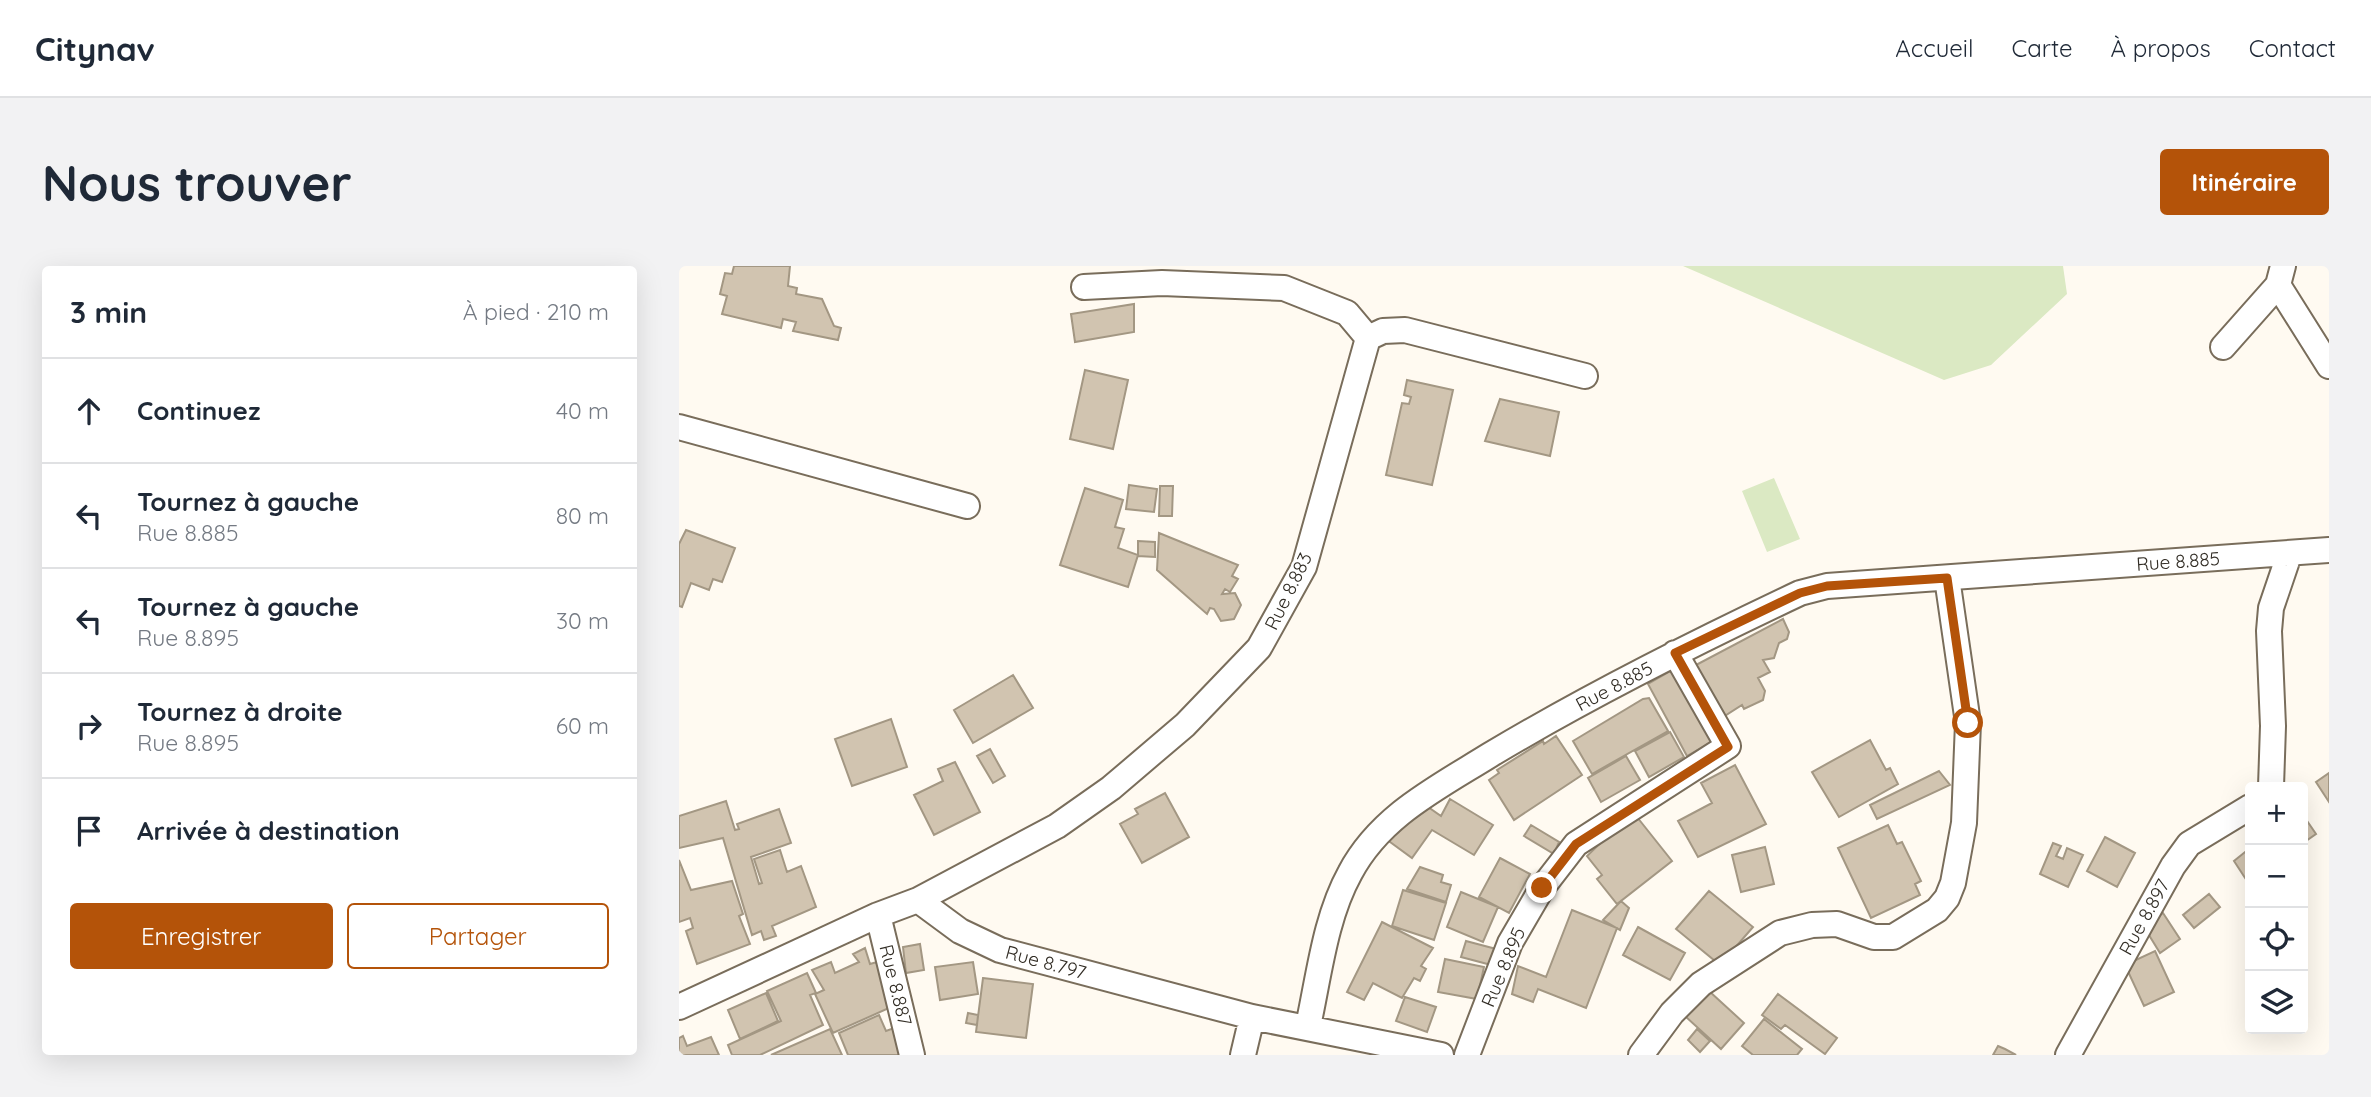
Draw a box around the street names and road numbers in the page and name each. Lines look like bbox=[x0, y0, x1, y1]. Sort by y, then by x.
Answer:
street label: Rue 8.885 bbox=[2135, 546, 2221, 576]
street label: Rue 8.883 bbox=[1259, 548, 1317, 634]
street label: Rue 8.885 bbox=[1571, 656, 1657, 716]
street label: Rue 8.897 bbox=[2113, 875, 2175, 959]
street label: Rue 8.895 bbox=[1476, 924, 1530, 1010]
street label: Rue 8.797 bbox=[1003, 940, 1089, 984]
street label: Rue 8.887 bbox=[874, 942, 918, 1028]

